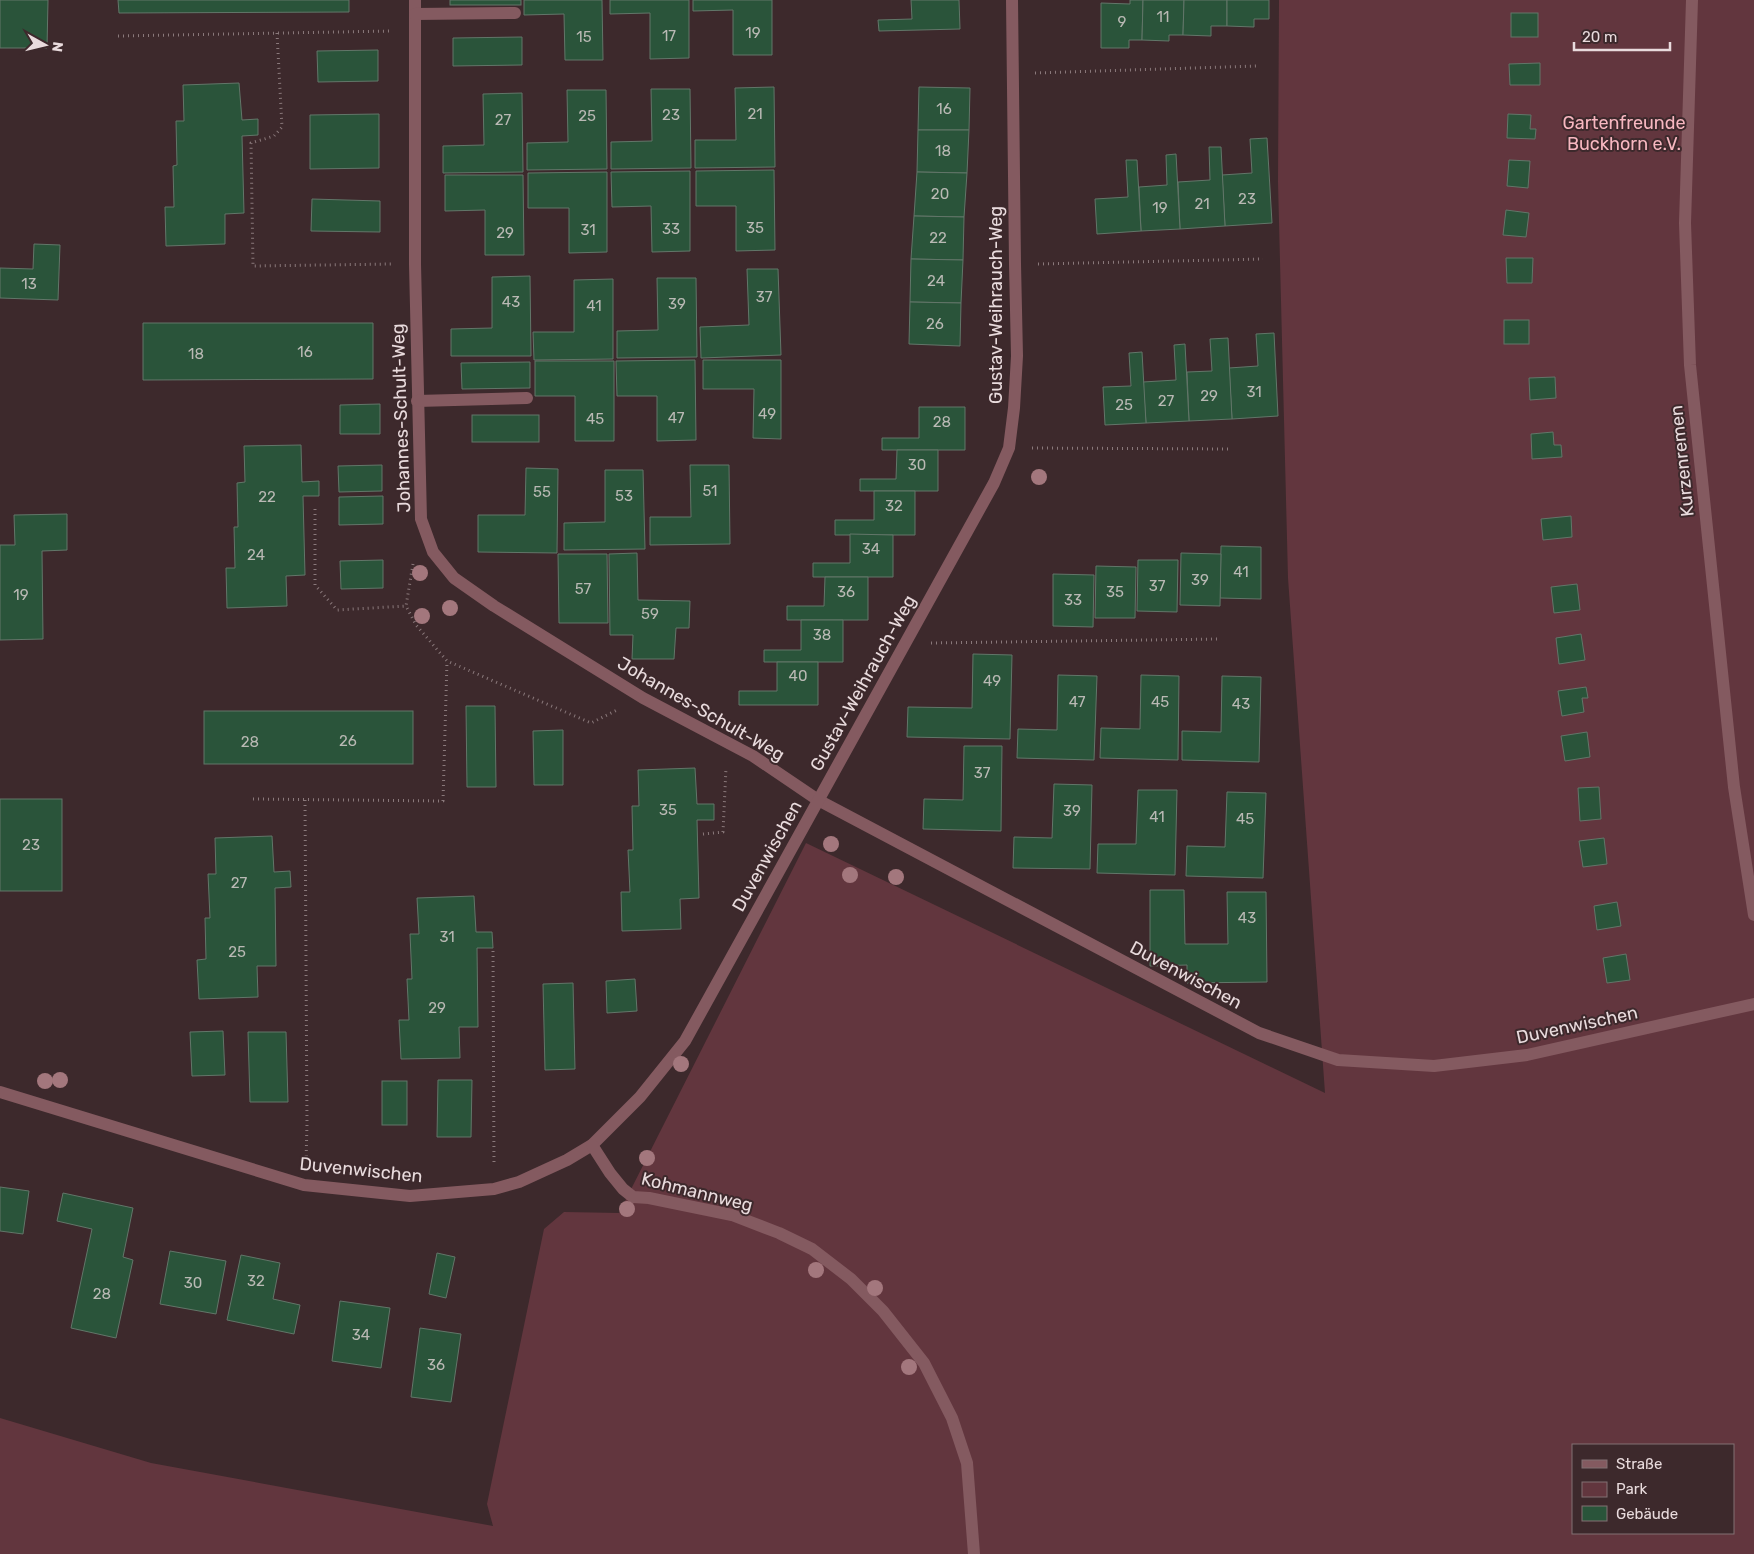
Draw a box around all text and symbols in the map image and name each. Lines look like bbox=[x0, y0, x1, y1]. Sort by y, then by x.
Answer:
house number: 11 bbox=[1157, 8, 1169, 26]
house number: 9 bbox=[1118, 13, 1127, 31]
north arrow bbox=[20, 20, 70, 70]
scale bar bbox=[1574, 20, 1670, 52]
house number: 19 bbox=[745, 24, 761, 42]
house number: 17 bbox=[662, 27, 676, 45]
house number: 15 bbox=[576, 28, 592, 46]
text: 20 m bbox=[1582, 28, 1617, 46]
text: N bbox=[48, 41, 66, 53]
house number: 16 bbox=[936, 100, 952, 118]
house number: 21 bbox=[747, 105, 763, 123]
house number: 23 bbox=[662, 106, 680, 124]
house number: 25 bbox=[578, 107, 596, 125]
house number: 27 bbox=[495, 111, 512, 129]
park label: Gartenfreunde Buckhorn e.V. bbox=[1562, 112, 1686, 155]
house number: 18 bbox=[935, 142, 951, 160]
house number: 20 bbox=[931, 185, 949, 203]
house number: 23 bbox=[1238, 190, 1256, 208]
house number: 21 bbox=[1194, 195, 1210, 213]
house number: 19 bbox=[1152, 199, 1168, 217]
street label: Gustav-Weihrauch-Weg bbox=[985, 206, 1007, 404]
house number: 35 bbox=[746, 219, 764, 237]
house number: 33 bbox=[662, 220, 680, 238]
house number: 31 bbox=[580, 221, 596, 239]
house number: 29 bbox=[496, 224, 514, 242]
house number: 22 bbox=[929, 229, 947, 247]
house number: 24 bbox=[927, 272, 945, 290]
house number: 13 bbox=[21, 275, 37, 293]
house number: 37 bbox=[756, 288, 773, 306]
house number: 43 bbox=[502, 293, 520, 311]
house number: 39 bbox=[668, 295, 686, 313]
house number: 41 bbox=[586, 297, 602, 315]
house number: 26 bbox=[926, 315, 944, 333]
street label: Johannes-Schult-Weg bbox=[387, 323, 415, 513]
house number: 16 bbox=[297, 343, 313, 361]
house number: 18 bbox=[188, 345, 204, 363]
house number: 31 bbox=[1246, 383, 1262, 401]
house number: 29 bbox=[1200, 387, 1218, 405]
house number: 27 bbox=[1158, 392, 1175, 410]
house number: 25 bbox=[1115, 396, 1133, 414]
street label: Kurzenremen bbox=[1665, 404, 1699, 518]
house number: 49 bbox=[758, 405, 776, 423]
house number: 47 bbox=[668, 409, 685, 427]
house number: 45 bbox=[586, 410, 604, 428]
house number: 28 bbox=[933, 413, 951, 431]
house number: 30 bbox=[908, 456, 926, 474]
house number: 51 bbox=[702, 482, 718, 500]
house number: 55 bbox=[533, 483, 551, 501]
house number: 53 bbox=[615, 487, 633, 505]
house number: 22 bbox=[258, 488, 276, 506]
house number: 32 bbox=[885, 497, 903, 515]
house number: 34 bbox=[862, 540, 880, 558]
house number: 24 bbox=[247, 546, 265, 564]
house number: 41 bbox=[1233, 563, 1249, 581]
house number: 39 bbox=[1191, 571, 1209, 589]
house number: 37 bbox=[1149, 577, 1166, 595]
house number: 57 bbox=[575, 580, 592, 598]
house number: 36 bbox=[837, 583, 855, 601]
house number: 35 bbox=[1106, 583, 1124, 601]
house number: 19 bbox=[13, 586, 29, 604]
street label: Gustav-Weihrauch-Weg bbox=[805, 591, 921, 775]
house number: 33 bbox=[1064, 591, 1082, 609]
house number: 59 bbox=[641, 605, 659, 623]
house number: 38 bbox=[813, 626, 831, 644]
street label: Johannes-Schult-Weg bbox=[614, 652, 788, 766]
house number: 40 bbox=[789, 667, 807, 685]
house number: 49 bbox=[983, 672, 1001, 690]
house number: 47 bbox=[1069, 693, 1086, 711]
house number: 45 bbox=[1151, 693, 1169, 711]
house number: 43 bbox=[1232, 695, 1250, 713]
house number: 26 bbox=[339, 732, 357, 750]
house number: 28 bbox=[241, 733, 259, 751]
house number: 37 bbox=[974, 764, 991, 782]
street label: Duvenwischen bbox=[727, 797, 807, 915]
house number: 35 bbox=[659, 801, 677, 819]
house number: 39 bbox=[1063, 802, 1081, 820]
house number: 41 bbox=[1149, 808, 1165, 826]
house number: 45 bbox=[1236, 810, 1254, 828]
house number: 23 bbox=[22, 836, 40, 854]
house number: 27 bbox=[231, 874, 248, 892]
house number: 43 bbox=[1238, 909, 1256, 927]
house number: 31 bbox=[439, 928, 455, 946]
street label: Duvenwischen bbox=[1126, 936, 1246, 1014]
house number: 25 bbox=[228, 943, 246, 961]
house number: 29 bbox=[428, 999, 446, 1017]
street label: Duvenwischen bbox=[1514, 1001, 1640, 1049]
street label: Duvenwischen bbox=[298, 1153, 424, 1187]
street label: Kohmannweg bbox=[639, 1168, 755, 1216]
house number: 32 bbox=[247, 1272, 265, 1290]
house number: 30 bbox=[184, 1274, 202, 1292]
house number: 28 bbox=[93, 1285, 111, 1303]
house number: 34 bbox=[352, 1326, 370, 1344]
house number: 36 bbox=[427, 1356, 445, 1374]
legend bbox=[1572, 1444, 1734, 1534]
text: Straße bbox=[1616, 1455, 1662, 1473]
text: Park bbox=[1616, 1480, 1647, 1498]
text: Gebäude bbox=[1616, 1505, 1678, 1523]

